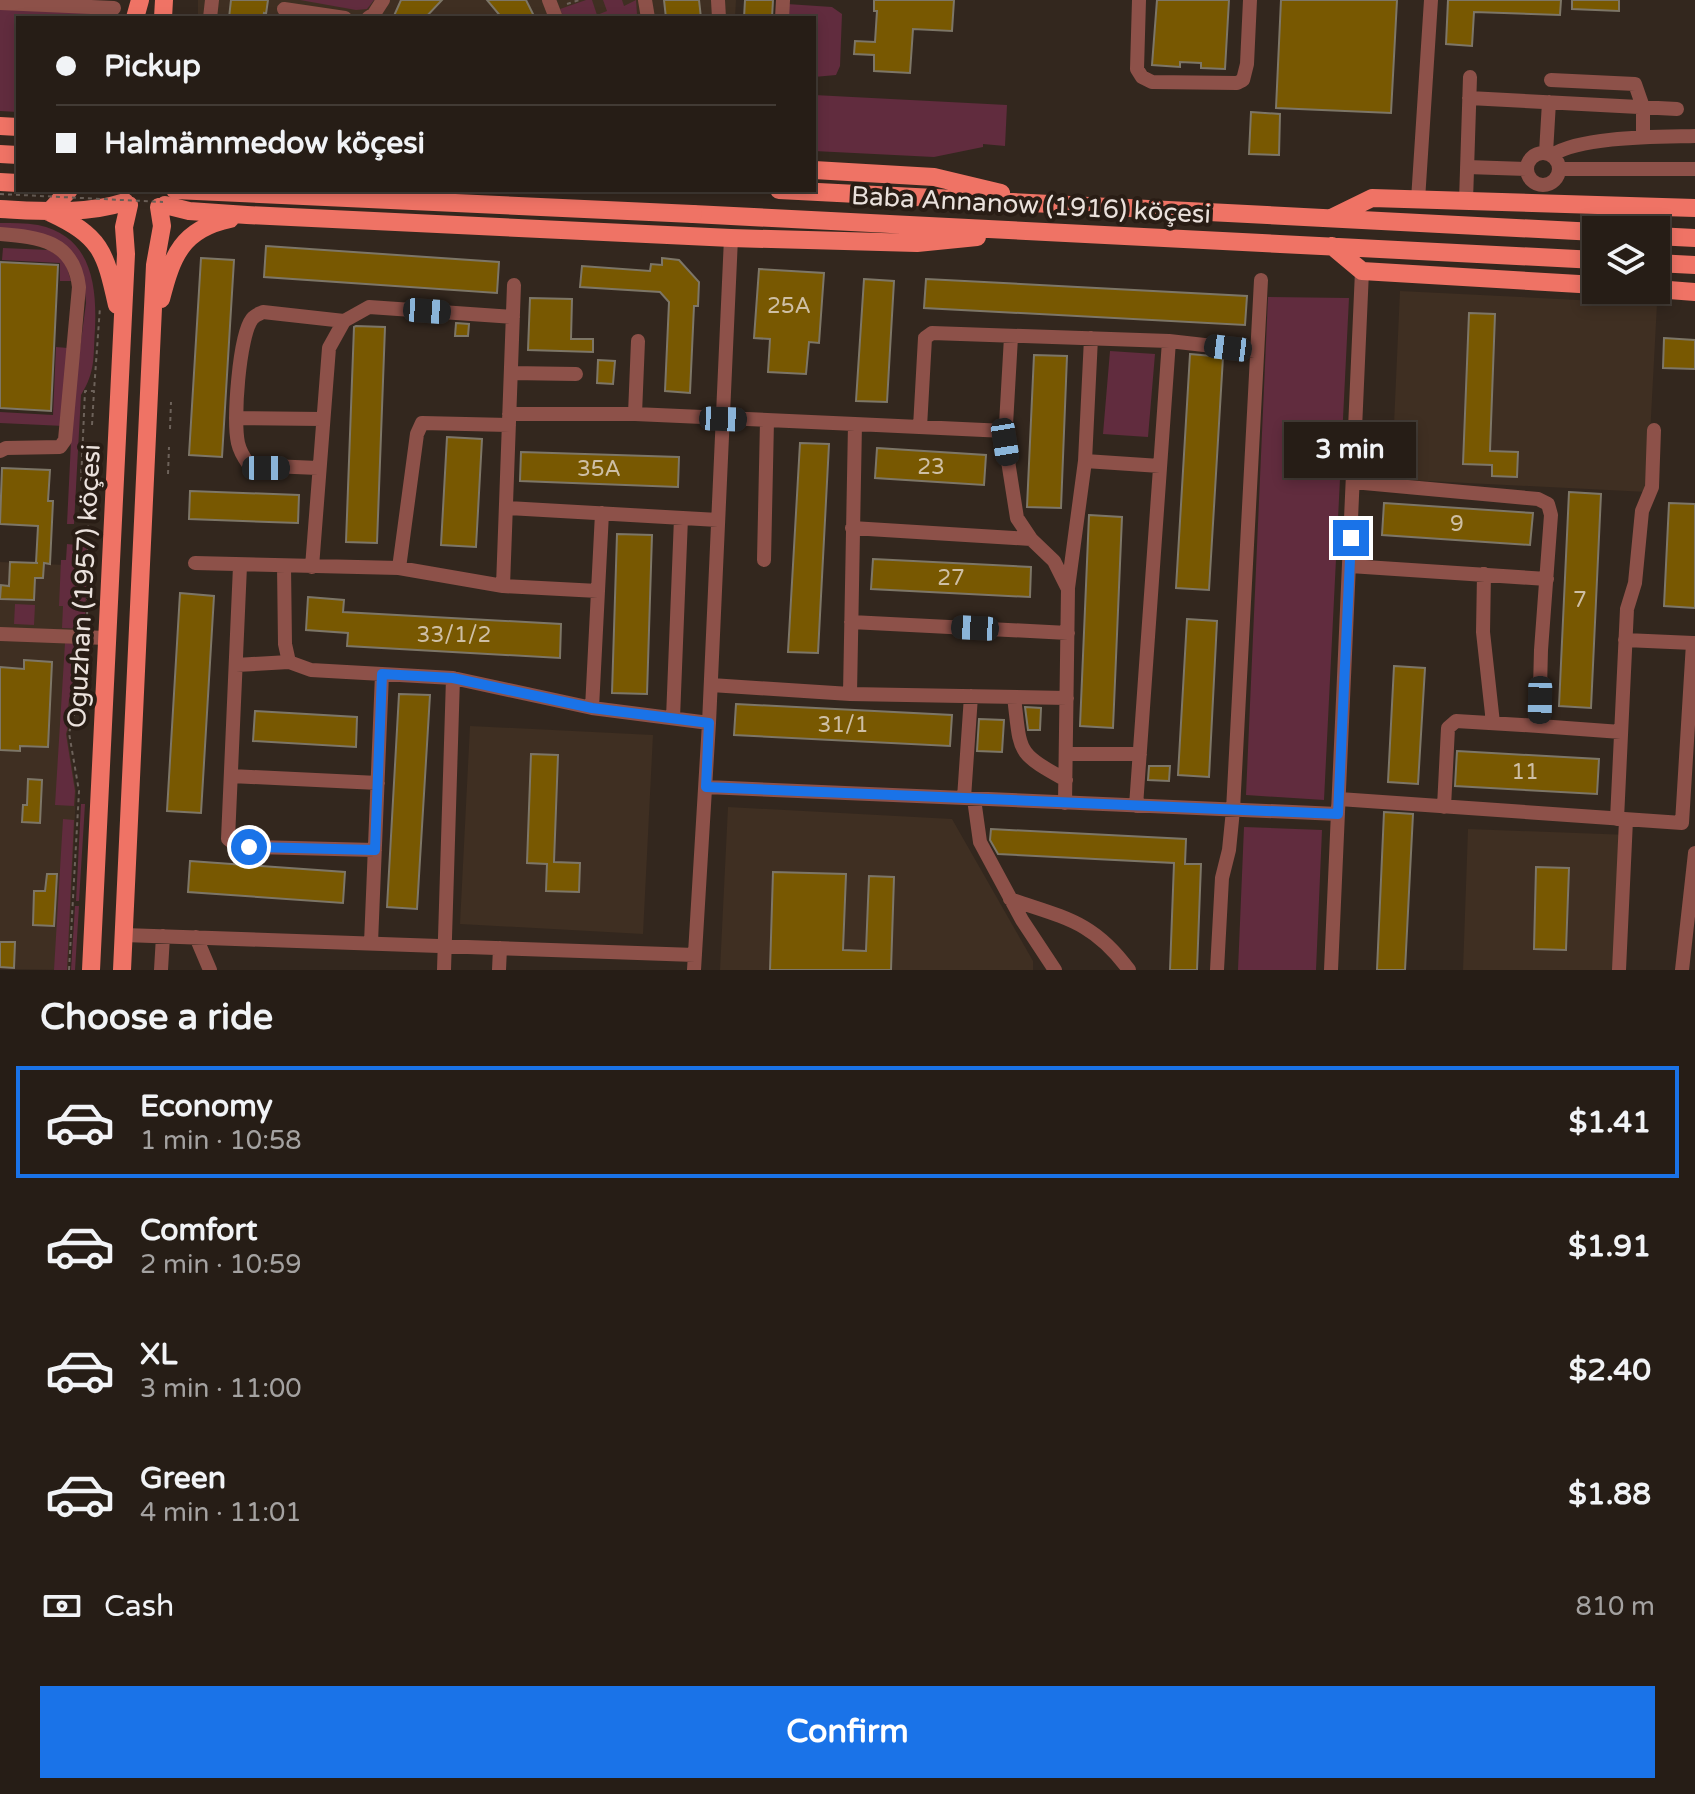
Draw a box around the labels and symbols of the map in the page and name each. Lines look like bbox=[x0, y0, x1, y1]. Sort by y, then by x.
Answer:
street label: Baba Annanow (1916) köçesi bbox=[850, 180, 1212, 230]
house number: 25A bbox=[767, 293, 811, 319]
car bbox=[402, 297, 452, 325]
car bbox=[1203, 333, 1253, 363]
car bbox=[699, 406, 747, 432]
car bbox=[989, 416, 1021, 468]
callout: 3 min bbox=[1285, 422, 1417, 478]
street label: Oguzhan (1957) köçesi bbox=[61, 443, 107, 729]
house number: 23 bbox=[917, 454, 945, 480]
car bbox=[242, 456, 290, 480]
house number: 35A bbox=[577, 456, 621, 482]
house number: 9 bbox=[1450, 511, 1464, 537]
route end bbox=[1333, 520, 1369, 556]
house number: 27 bbox=[937, 565, 965, 591]
house number: 7 bbox=[1573, 587, 1587, 613]
car bbox=[950, 615, 1000, 641]
house number: 33/1/2 bbox=[417, 622, 491, 648]
car bbox=[1528, 676, 1552, 724]
house number: 31/1 bbox=[817, 712, 869, 738]
house number: 11 bbox=[1511, 759, 1539, 785]
route start bbox=[231, 829, 267, 865]

